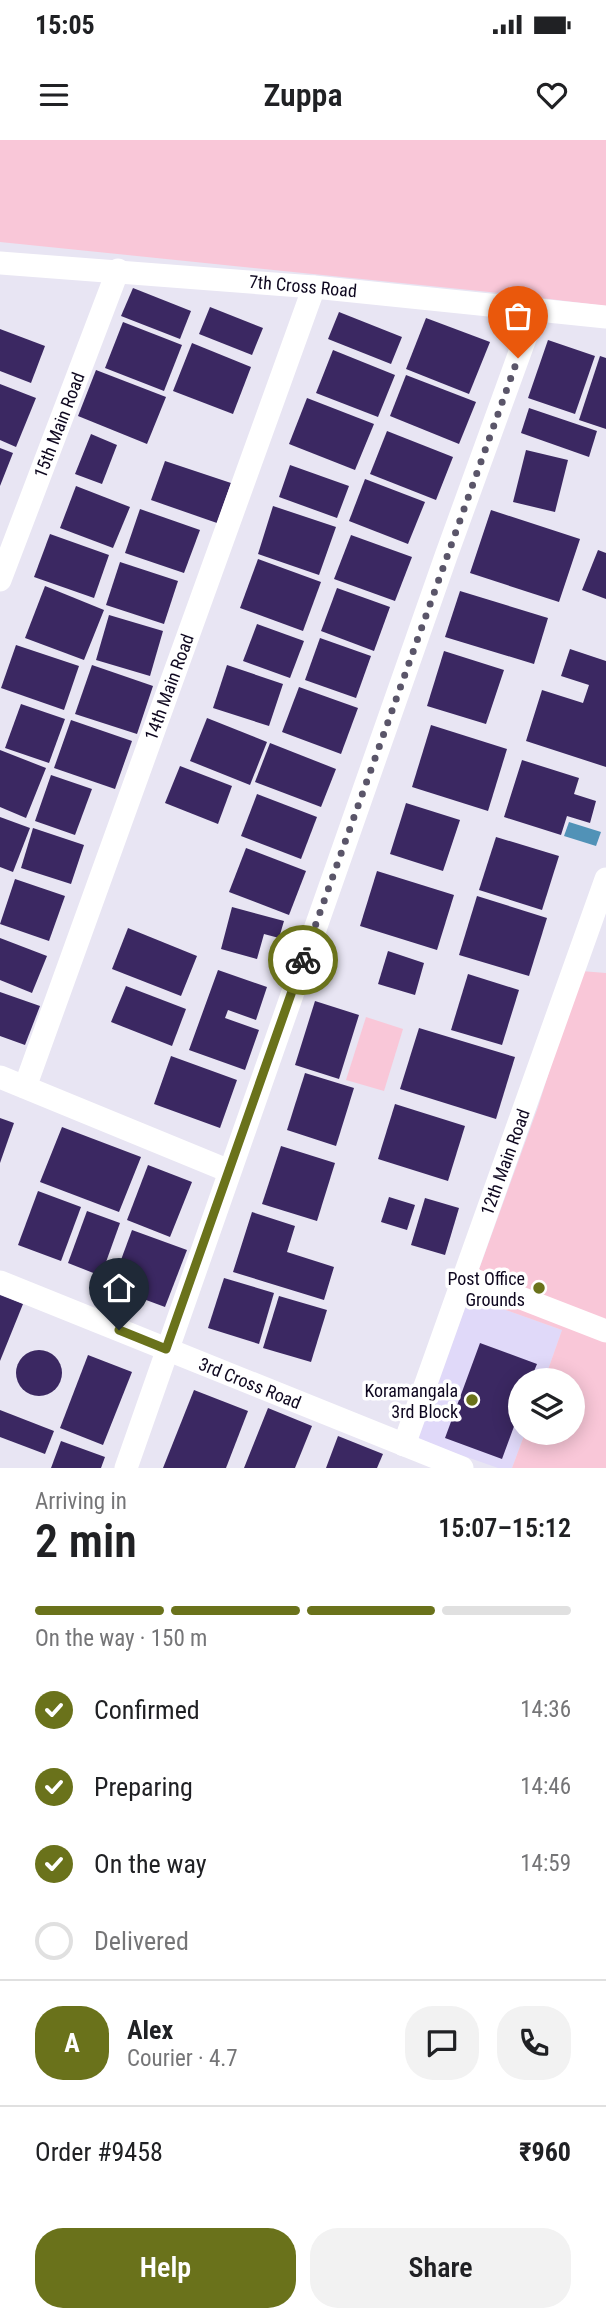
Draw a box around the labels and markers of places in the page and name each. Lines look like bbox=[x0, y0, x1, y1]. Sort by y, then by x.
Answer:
pin bbox=[488, 286, 548, 358]
pin bbox=[89, 1258, 149, 1330]
place label: Post Office Grounds bbox=[447, 1268, 525, 1310]
marker: Post Office Grounds bbox=[531, 1280, 547, 1296]
place label: Koramangala 3rd Block bbox=[364, 1380, 458, 1422]
marker: Koramangala 3rd Block bbox=[464, 1392, 480, 1408]

